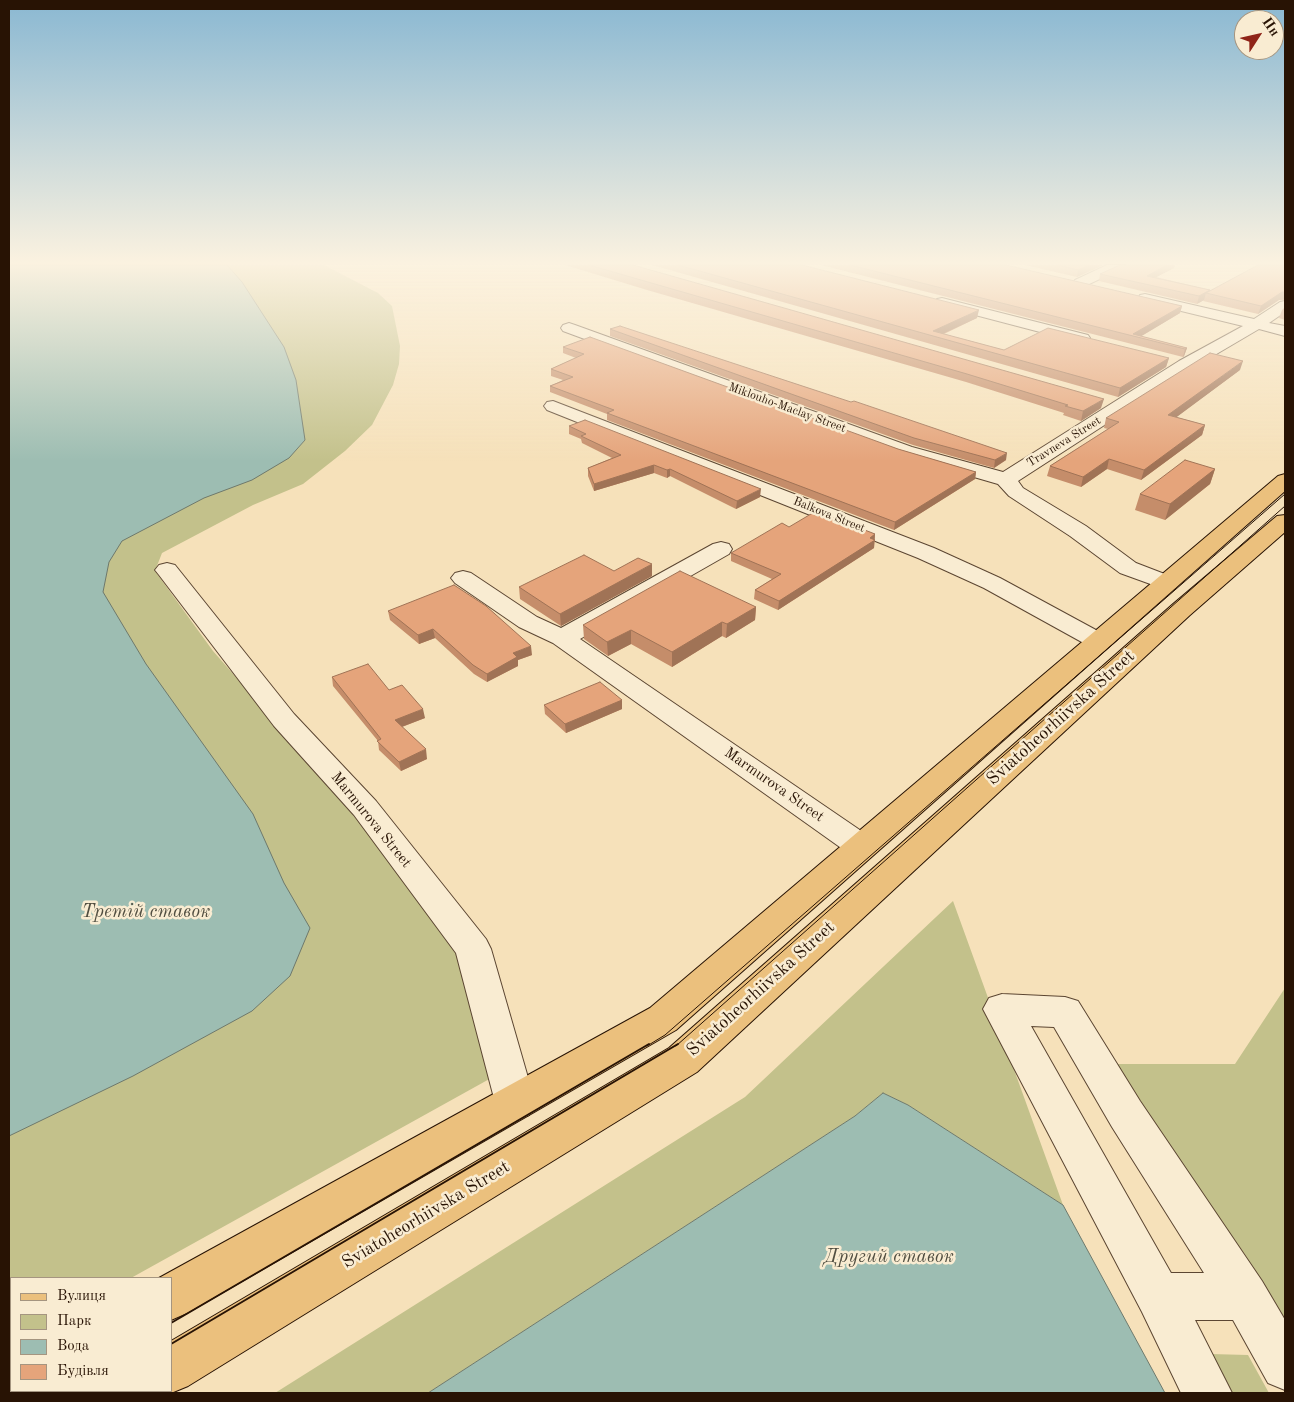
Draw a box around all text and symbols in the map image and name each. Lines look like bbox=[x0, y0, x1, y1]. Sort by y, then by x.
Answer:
north arrow bbox=[1234, 10, 1284, 60]
text: Пн bbox=[1259, 15, 1282, 39]
street label: Miklouho-Maclay Street bbox=[726, 380, 848, 436]
street label: Travneva Street bbox=[1024, 414, 1104, 470]
street label: Balkova Street bbox=[791, 494, 867, 536]
street label: Sviatoheorhiivska Street bbox=[982, 646, 1140, 790]
street label: Marmurova Street bbox=[721, 744, 827, 826]
street label: Marmurova Street bbox=[327, 769, 415, 871]
water label: Третій ставок bbox=[82, 901, 210, 923]
street label: Sviatoheorhiivska Street bbox=[682, 917, 840, 1061]
street label: Sviatoheorhiivska Street bbox=[338, 1156, 514, 1274]
water label: Другий ставок bbox=[824, 1246, 954, 1268]
legend bbox=[10, 1277, 172, 1392]
text: Вулиця bbox=[57, 1289, 106, 1304]
text: Парк bbox=[57, 1314, 92, 1329]
text: Вода bbox=[57, 1339, 89, 1354]
text: Будівля bbox=[57, 1364, 109, 1379]

